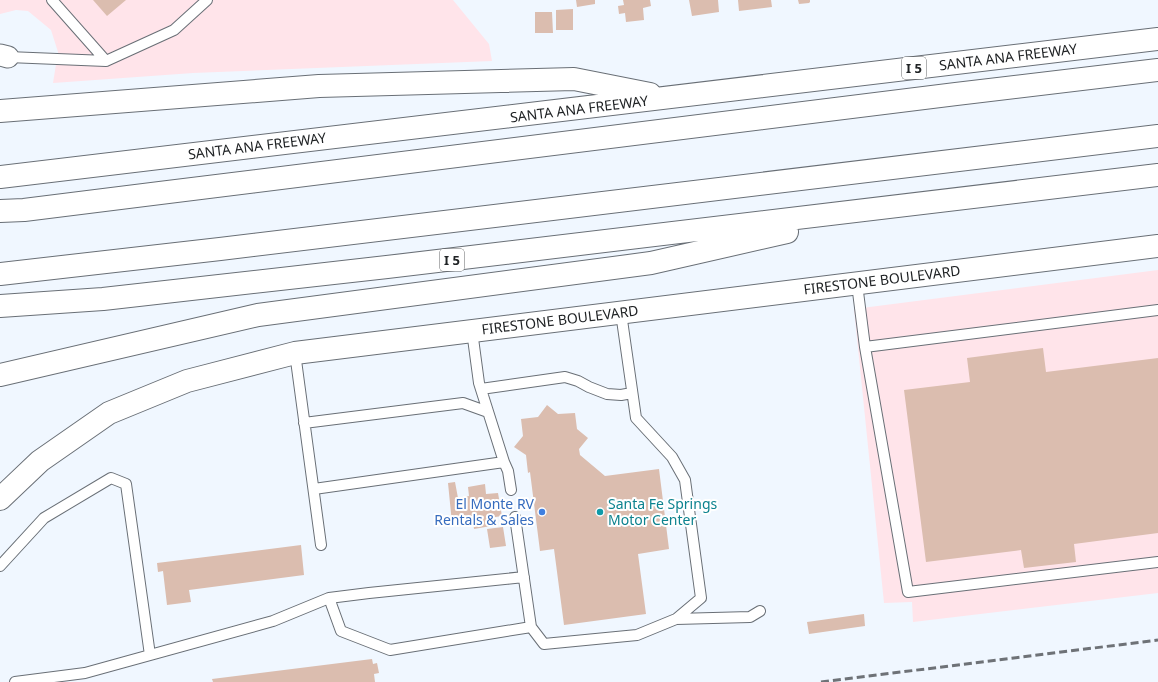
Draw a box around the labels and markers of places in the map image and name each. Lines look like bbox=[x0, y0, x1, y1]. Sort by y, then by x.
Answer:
place label: El Monte RV Rentals & Sales bbox=[434, 494, 535, 529]
place label: Santa Fe Springs Motor Center bbox=[608, 494, 717, 529]
marker: El Monte RV Rentals & Sales bbox=[537, 507, 547, 517]
marker: Santa Fe Springs Motor Center bbox=[595, 507, 605, 517]

